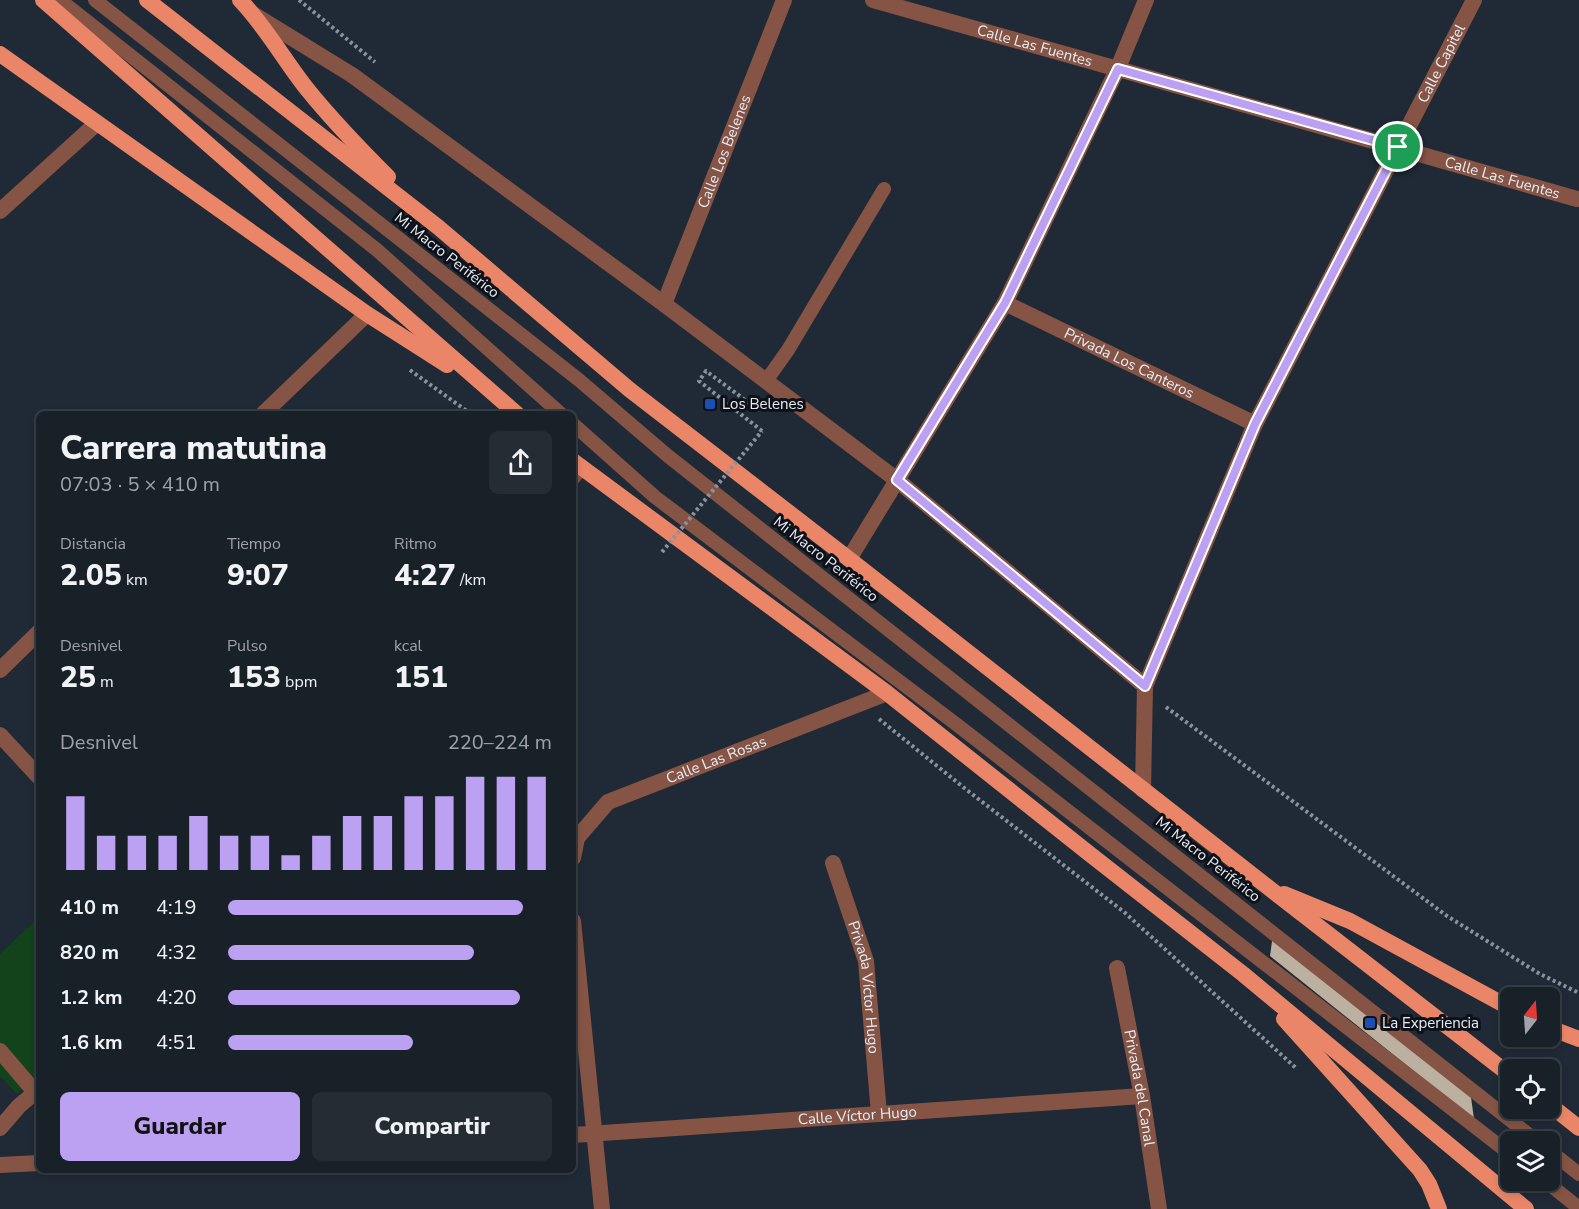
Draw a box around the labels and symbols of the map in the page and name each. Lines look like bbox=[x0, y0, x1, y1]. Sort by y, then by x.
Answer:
street label: Calle Las Fuentes bbox=[975, 20, 1095, 71]
street label: Calle Capitel bbox=[1413, 20, 1470, 106]
street label: Calle Los Belenes bbox=[693, 92, 756, 211]
pin bbox=[1372, 121, 1423, 172]
street label: Calle Las Fuentes bbox=[1442, 152, 1562, 204]
street label: Mi Macro Periférico bbox=[390, 208, 504, 302]
street label: Privada Los Canteros bbox=[1061, 323, 1198, 403]
place label: Los Belenes bbox=[722, 394, 804, 414]
marker: Los Belenes bbox=[703, 397, 717, 411]
street label: Mi Macro Periférico bbox=[769, 512, 883, 606]
street label: Calle Las Rosas bbox=[663, 731, 769, 788]
street label: Mi Macro Periférico bbox=[1151, 812, 1265, 906]
street label: Privada Víctor Hugo bbox=[843, 918, 884, 1055]
north arrow bbox=[1500, 987, 1560, 1047]
place label: La Experiencia bbox=[1382, 1013, 1479, 1033]
marker: La Experiencia bbox=[1363, 1016, 1377, 1030]
street label: Privada del Canal bbox=[1119, 1028, 1160, 1148]
street label: Calle Víctor Hugo bbox=[797, 1101, 917, 1130]

